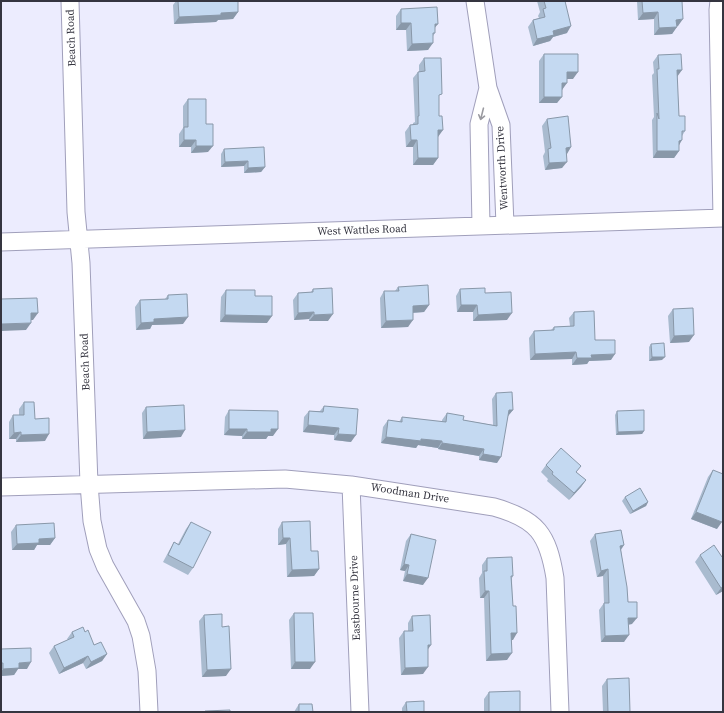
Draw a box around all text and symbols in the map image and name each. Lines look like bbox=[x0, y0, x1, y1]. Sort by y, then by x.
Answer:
street label: Beach Road bbox=[62, 8, 79, 67]
one-way arrow bbox=[478, 107, 485, 120]
street label: Wentworth Drive bbox=[492, 125, 512, 210]
street label: West Wattles Road bbox=[317, 221, 408, 239]
street label: Beach Road bbox=[76, 332, 93, 391]
street label: Woodman Drive bbox=[370, 479, 451, 507]
street label: Eastbourne Drive bbox=[346, 555, 364, 641]

